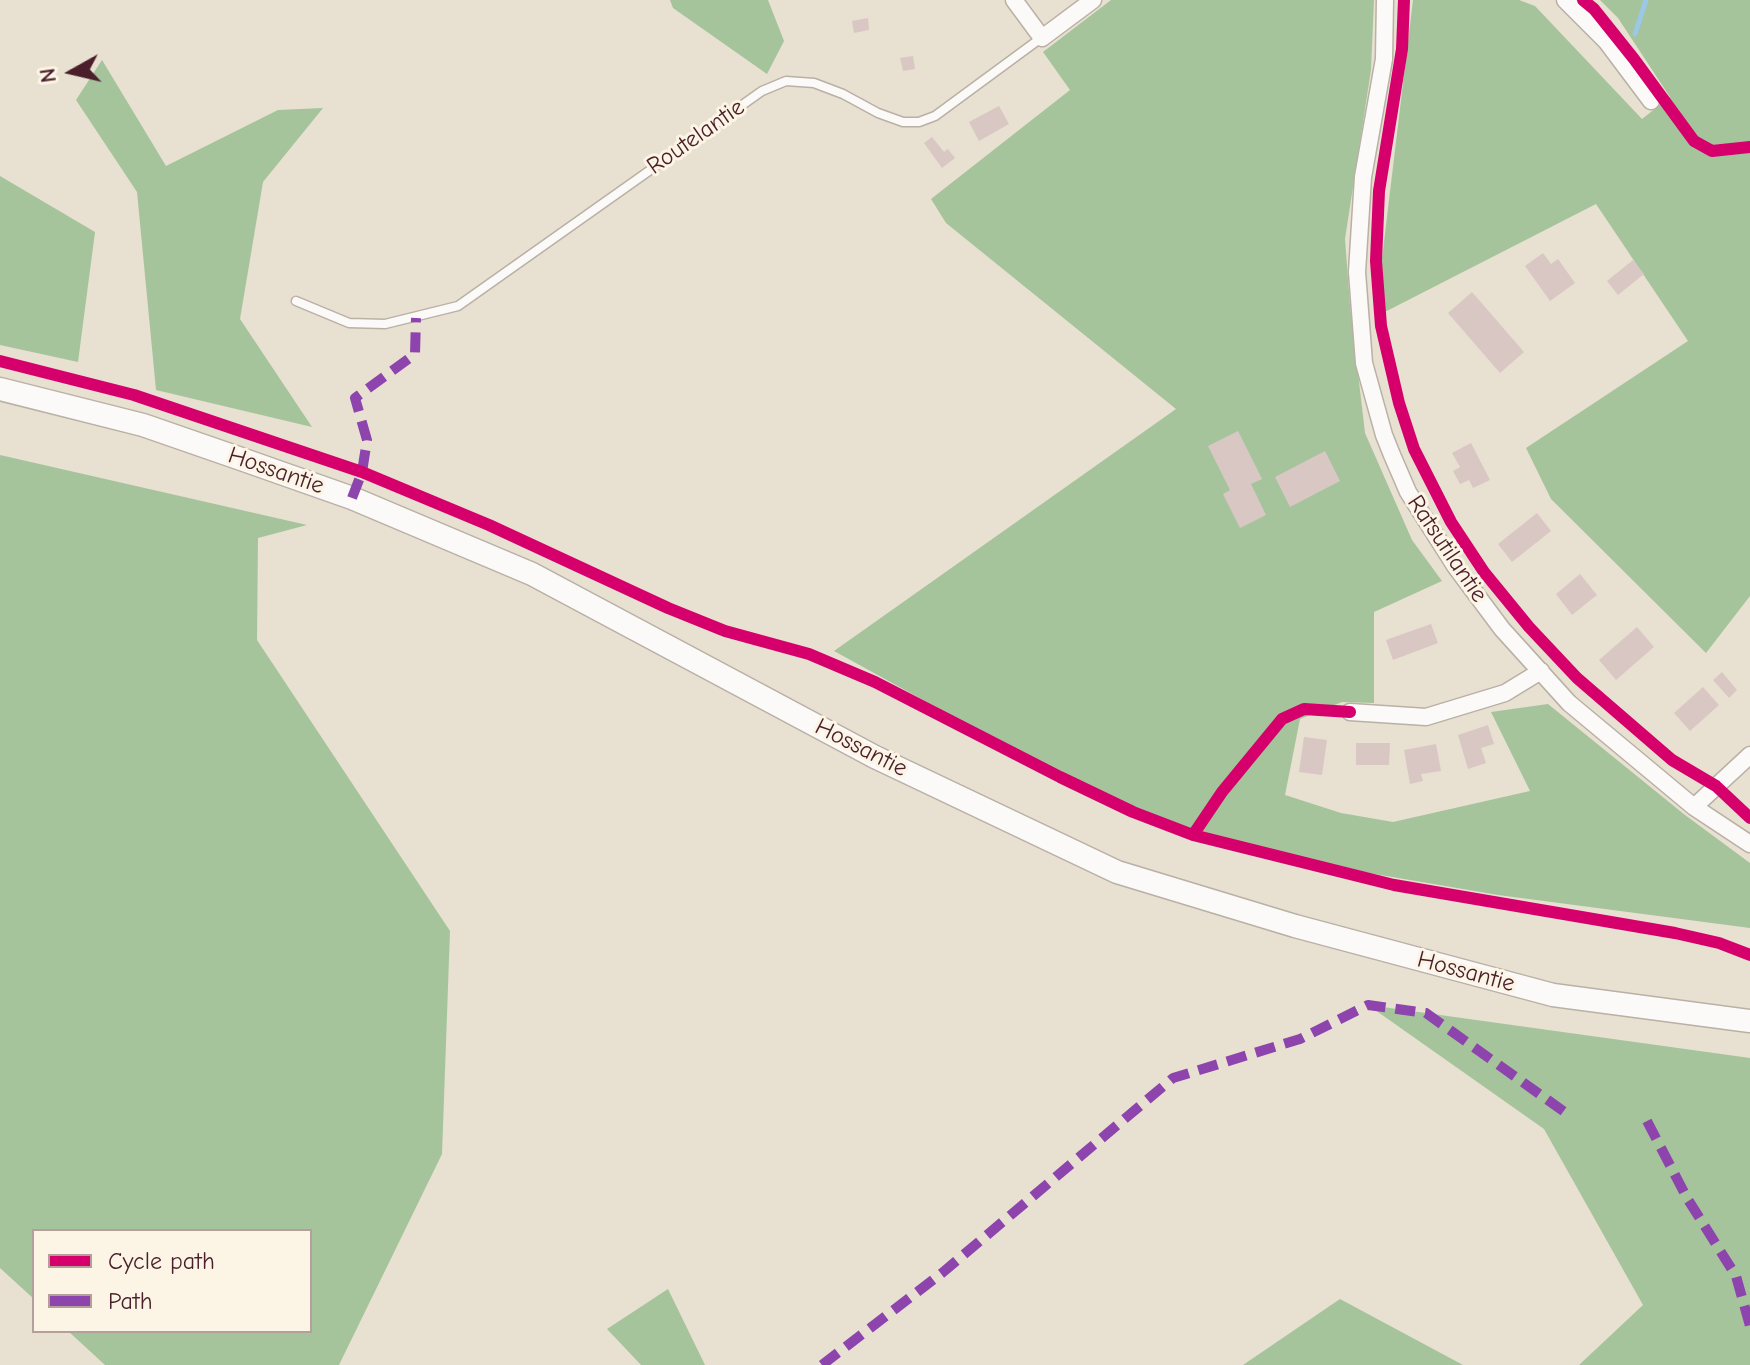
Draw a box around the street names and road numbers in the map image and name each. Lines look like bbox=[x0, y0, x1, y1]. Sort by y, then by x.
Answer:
street label: Routelantie bbox=[642, 93, 750, 181]
street label: Hossantie bbox=[224, 441, 328, 501]
street label: Ratsutilantie bbox=[1401, 490, 1493, 608]
street label: Hossantie bbox=[810, 713, 912, 783]
street label: Hossantie bbox=[1414, 945, 1518, 999]

